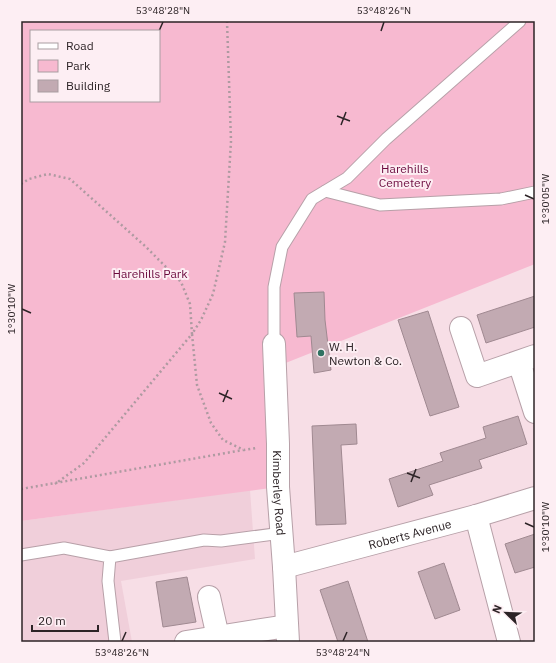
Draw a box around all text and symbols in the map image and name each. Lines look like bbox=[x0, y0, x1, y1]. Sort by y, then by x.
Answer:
text: 53°48'28"N bbox=[136, 4, 190, 17]
text: 53°48'26"N bbox=[357, 4, 411, 17]
legend bbox=[30, 30, 160, 102]
text: Road bbox=[66, 38, 94, 53]
text: Park bbox=[66, 58, 91, 73]
text: Building bbox=[66, 78, 111, 93]
park label: Harehills Cemetery bbox=[379, 161, 431, 190]
text: 1°30'05"W bbox=[539, 174, 552, 224]
park label: Harehills Park bbox=[112, 266, 188, 281]
text: 1°30'10"W bbox=[5, 284, 18, 334]
place label: W. H. Newton & Co. bbox=[329, 339, 402, 368]
marker: W. H. Newton & Co. bbox=[316, 348, 326, 358]
street label: Kimberley Road bbox=[270, 450, 289, 536]
text: 1°30'10"W bbox=[539, 502, 552, 552]
street label: Roberts Avenue bbox=[366, 515, 453, 552]
north arrow bbox=[486, 593, 526, 633]
text: N bbox=[489, 603, 505, 615]
scale bar bbox=[32, 607, 98, 633]
text: 20 m bbox=[38, 613, 66, 628]
text: 53°48'26"N bbox=[95, 646, 149, 659]
text: 53°48'24"N bbox=[316, 646, 370, 659]

